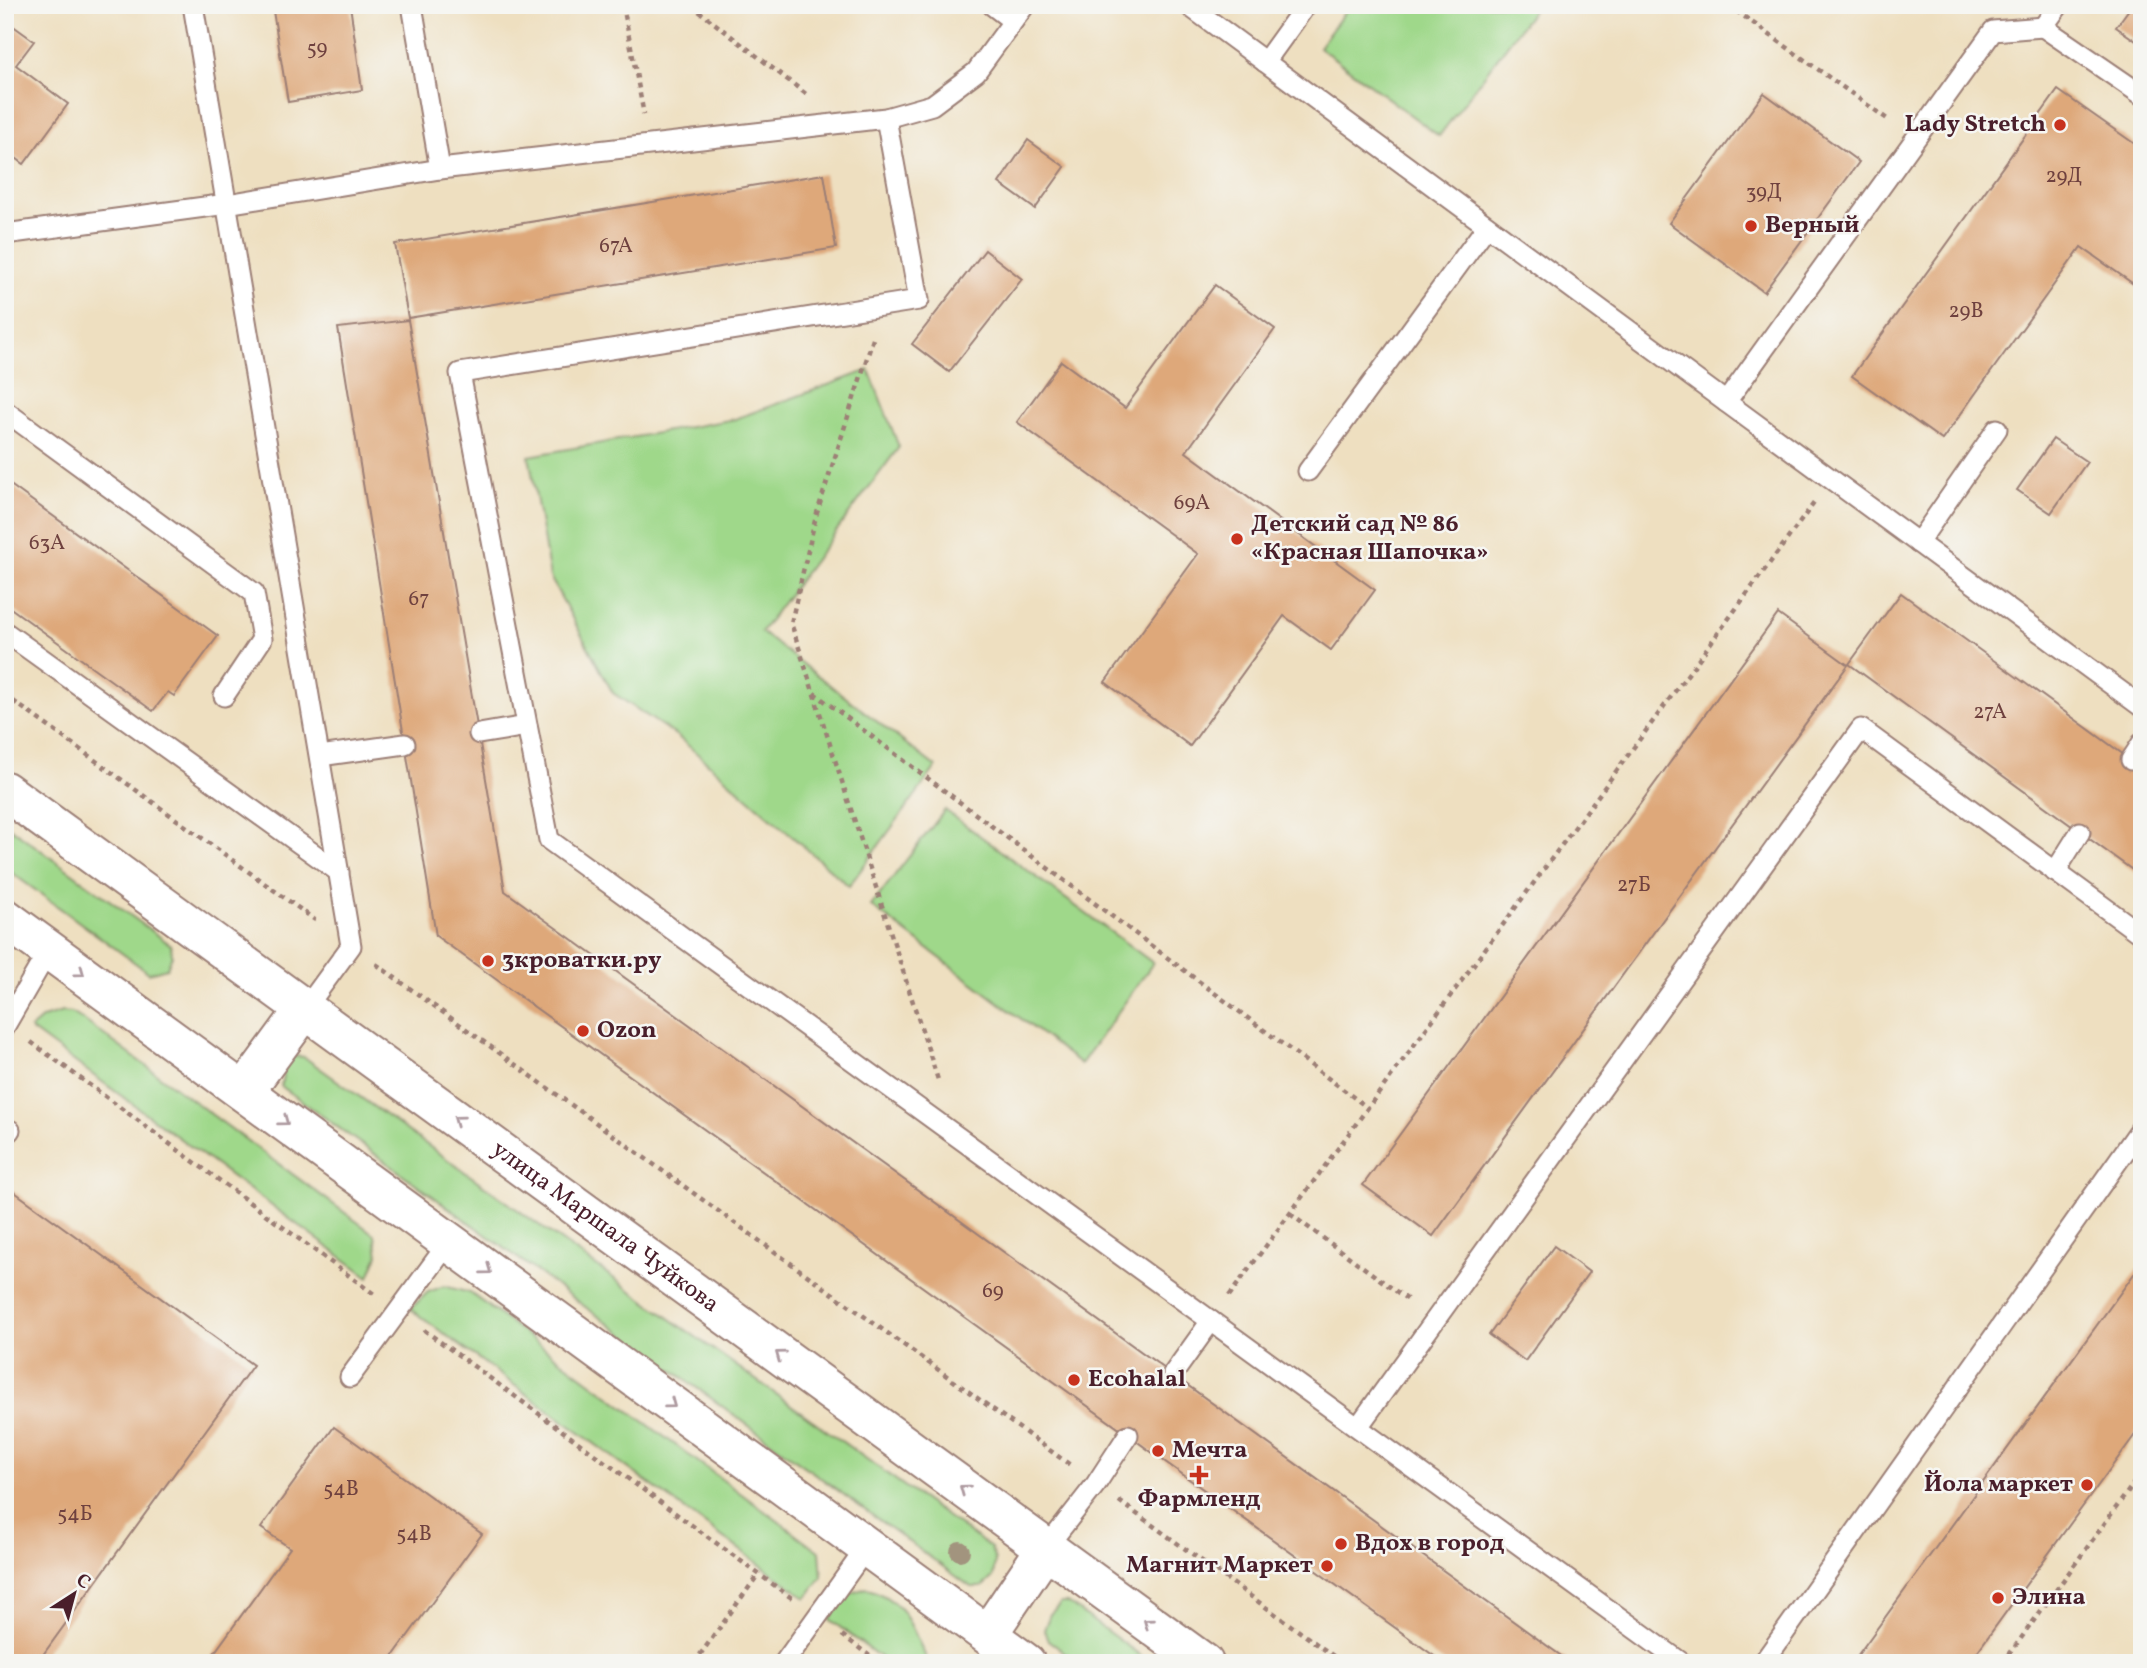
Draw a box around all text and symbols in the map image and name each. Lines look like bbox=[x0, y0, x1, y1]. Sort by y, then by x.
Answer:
house number: 59 bbox=[307, 34, 327, 63]
place label: Lady Stretch bbox=[1904, 108, 2046, 142]
marker: Lady Stretch bbox=[2052, 117, 2068, 133]
house number: 29Д bbox=[2045, 162, 2083, 191]
house number: 39Д bbox=[1746, 178, 1782, 207]
place label: Верный bbox=[1765, 209, 1859, 243]
marker: Верный bbox=[1743, 218, 1759, 234]
house number: 67А bbox=[599, 232, 633, 261]
house number: 29В bbox=[1948, 297, 1984, 326]
house number: 69А bbox=[1174, 489, 1210, 518]
place label: Детский сад № 86 «Красная Шапочка» bbox=[1251, 508, 1489, 570]
house number: 63А bbox=[29, 529, 65, 558]
marker: Детский сад № 86 «Красная Шапочка» bbox=[1229, 531, 1245, 547]
house number: 67 bbox=[409, 585, 429, 614]
house number: 27А bbox=[1973, 698, 2007, 727]
house number: 27Б bbox=[1617, 871, 1651, 900]
place label: 3кроватки.ру bbox=[502, 944, 662, 978]
marker: 3кроватки.ру bbox=[480, 953, 496, 969]
one-way arrow bbox=[72, 964, 85, 977]
place label: Ozon bbox=[597, 1014, 657, 1048]
marker: Ozon bbox=[575, 1023, 591, 1039]
one-way arrow bbox=[276, 1113, 289, 1125]
one-way arrow bbox=[453, 1116, 466, 1128]
street label: улица Маршала Чуйкова bbox=[484, 1133, 726, 1322]
one-way arrow bbox=[479, 1262, 492, 1274]
house number: 69 bbox=[982, 1277, 1004, 1306]
one-way arrow bbox=[776, 1351, 788, 1363]
place label: Ecohalal bbox=[1088, 1363, 1186, 1397]
marker: Ecohalal bbox=[1066, 1372, 1082, 1388]
one-way arrow bbox=[663, 1396, 676, 1408]
place label: Мечта bbox=[1172, 1434, 1247, 1468]
marker: Мечта bbox=[1150, 1443, 1166, 1459]
marker: Фармленд bbox=[1191, 1467, 1207, 1483]
place label: Йола маркет bbox=[1924, 1468, 2073, 1502]
house number: 54В bbox=[323, 1475, 359, 1504]
marker: Йола маркет bbox=[2079, 1477, 2095, 1493]
place label: Фармленд bbox=[1137, 1483, 1261, 1517]
one-way arrow bbox=[960, 1485, 972, 1497]
house number: 54Б bbox=[57, 1500, 93, 1529]
house number: 54В bbox=[396, 1520, 432, 1549]
place label: Вдох в город bbox=[1355, 1527, 1505, 1561]
marker: Вдох в город bbox=[1333, 1536, 1349, 1552]
place label: Магнит Маркет bbox=[1126, 1549, 1313, 1583]
marker: Магнит Маркет bbox=[1319, 1558, 1335, 1574]
north arrow bbox=[38, 1560, 108, 1630]
text: С bbox=[70, 1568, 95, 1596]
place label: Элина bbox=[2012, 1581, 2086, 1615]
marker: Элина bbox=[1990, 1590, 2006, 1606]
one-way arrow bbox=[1144, 1618, 1156, 1631]

